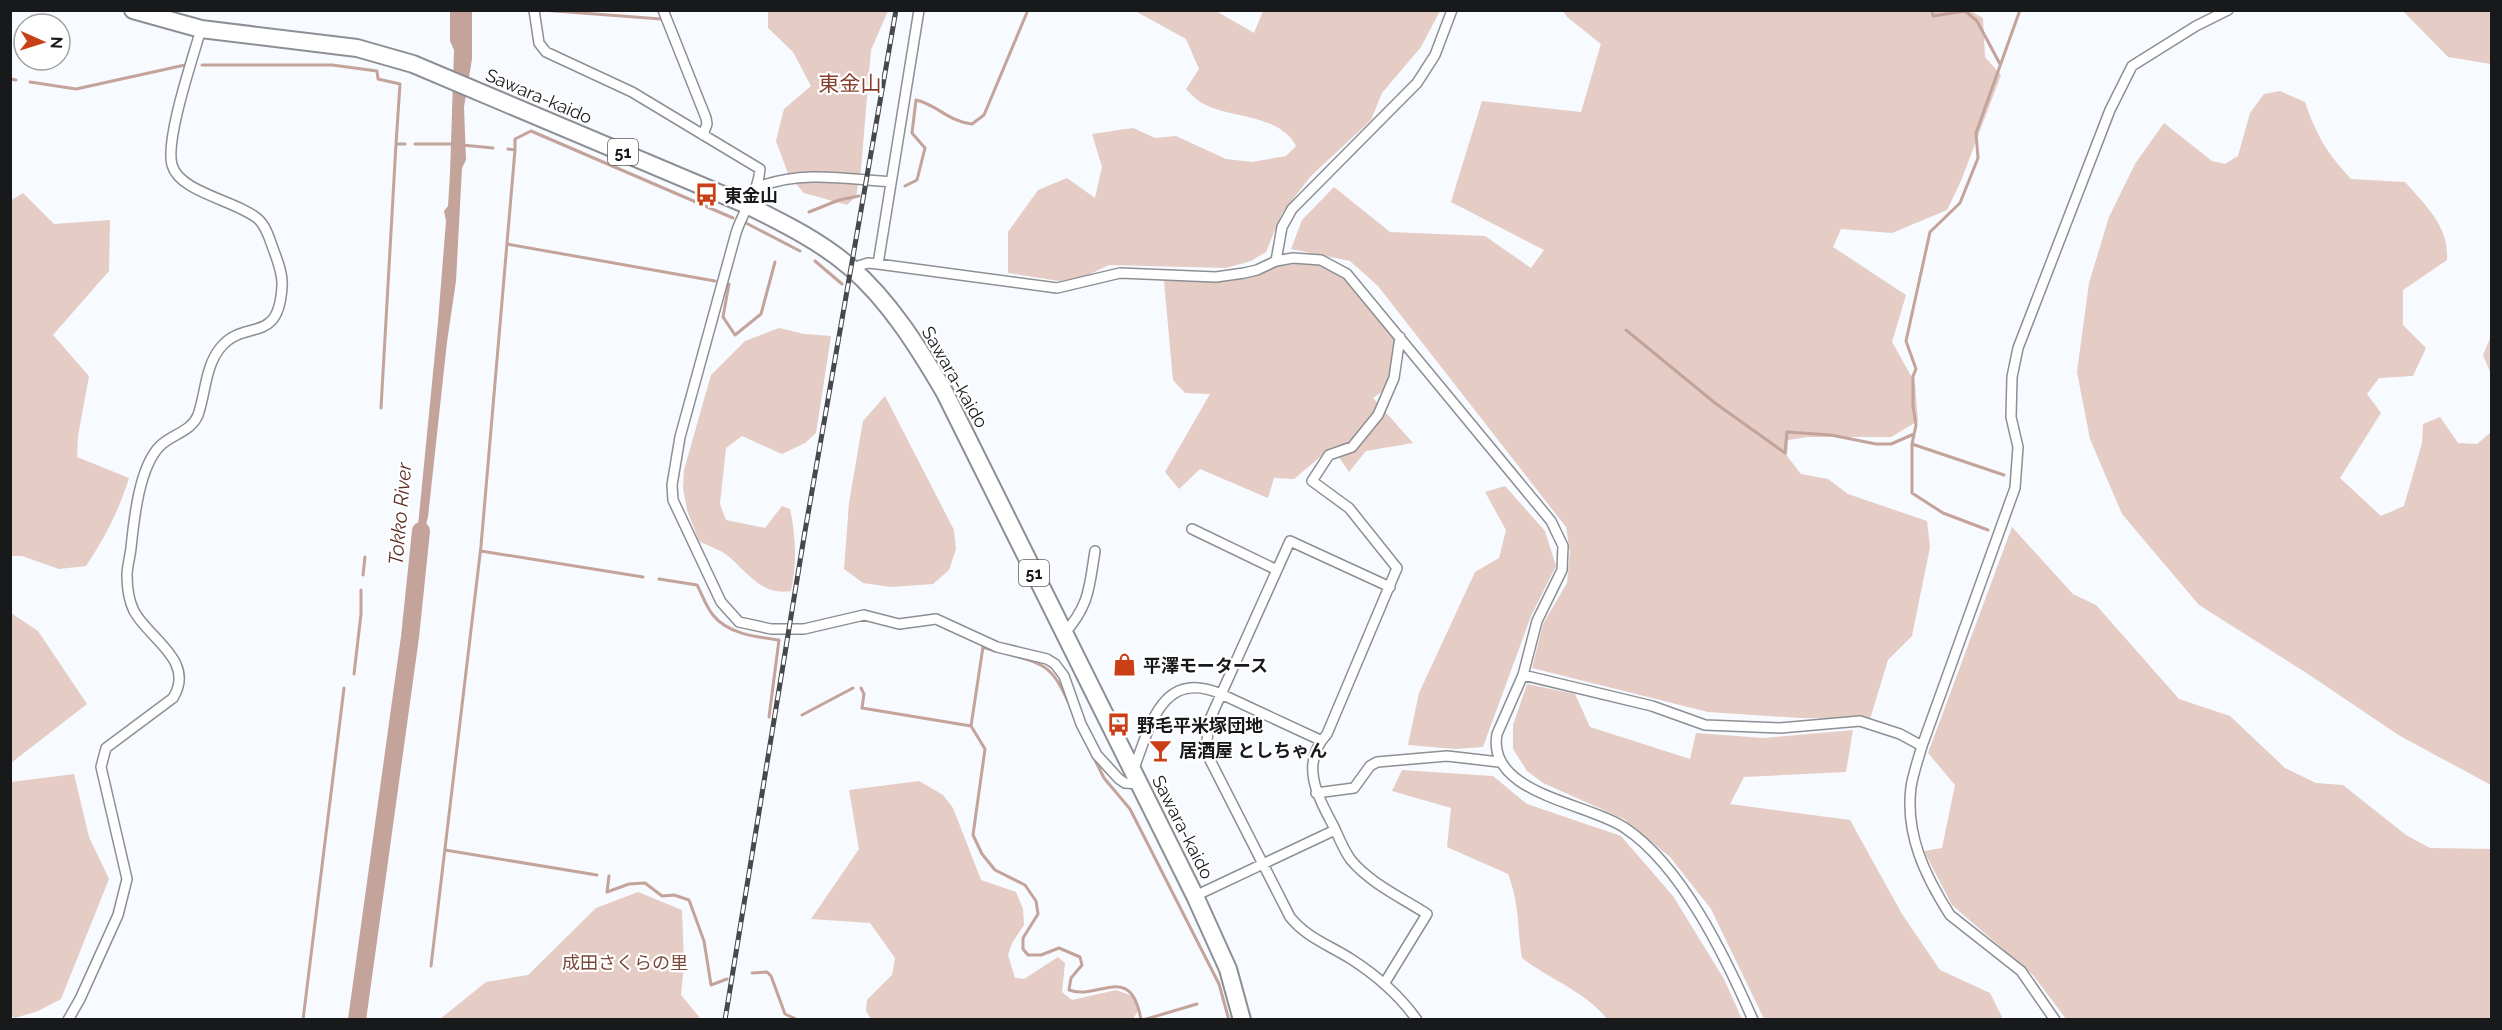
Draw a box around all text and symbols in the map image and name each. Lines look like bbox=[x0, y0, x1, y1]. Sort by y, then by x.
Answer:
north arrow bbox=[12, 12, 72, 72]
text: N bbox=[47, 36, 66, 49]
street label: Sawara-kaido bbox=[483, 64, 596, 128]
district label: 東金山 bbox=[819, 71, 882, 96]
road number: 51 bbox=[608, 139, 638, 165]
bus stop icon: 東金山 bbox=[693, 182, 719, 208]
place label: 東金山 bbox=[724, 185, 778, 206]
street label: Sawara-kaido bbox=[918, 323, 993, 432]
water label: Tokko River bbox=[384, 461, 417, 566]
road number: 51 bbox=[1019, 560, 1049, 586]
shop icon: 平澤モータース bbox=[1112, 652, 1138, 678]
place label: 平澤モータース bbox=[1143, 655, 1268, 676]
bus stop icon: 野毛平米塚団地 bbox=[1106, 712, 1132, 738]
place label: 野毛平米塚団地 bbox=[1137, 715, 1263, 736]
bar icon: 居酒屋 としちゃん bbox=[1148, 737, 1174, 763]
place label: 居酒屋 としちゃん bbox=[1179, 740, 1327, 761]
street label: Sawara-kaido bbox=[1148, 772, 1218, 883]
park label: 成田さくらの里 bbox=[562, 952, 688, 973]

